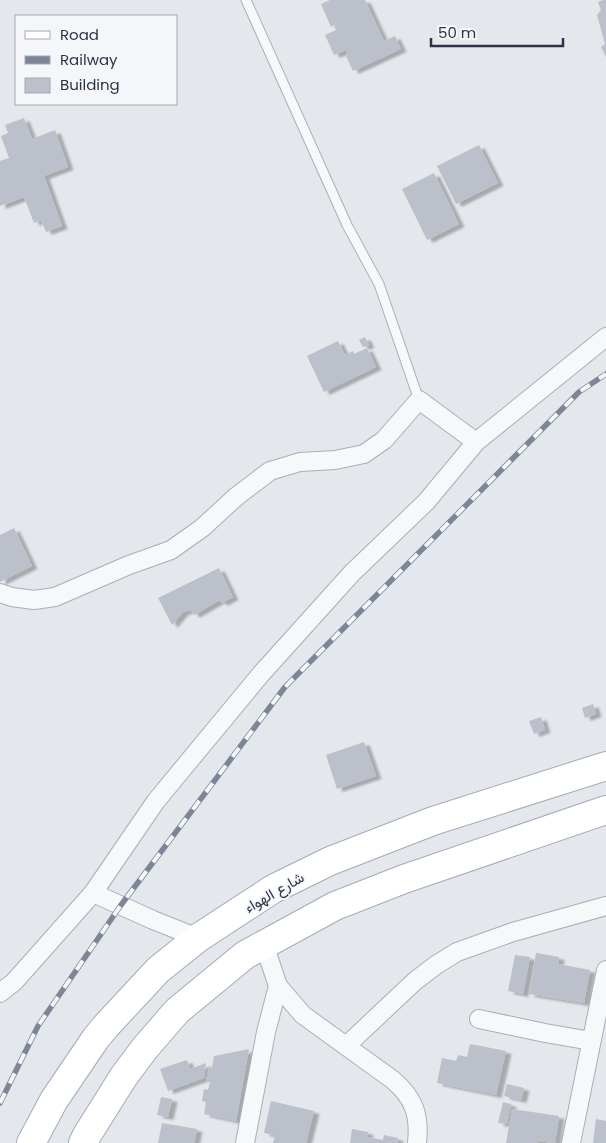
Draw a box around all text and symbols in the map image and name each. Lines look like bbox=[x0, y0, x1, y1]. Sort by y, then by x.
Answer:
legend bbox=[15, 15, 178, 105]
scale bar bbox=[431, 15, 564, 47]
text: 50 m bbox=[438, 22, 476, 43]
text: Road bbox=[60, 24, 99, 45]
text: Railway bbox=[60, 49, 118, 70]
text: Building bbox=[60, 74, 120, 95]
street label: شارع الهواء bbox=[240, 866, 308, 918]

